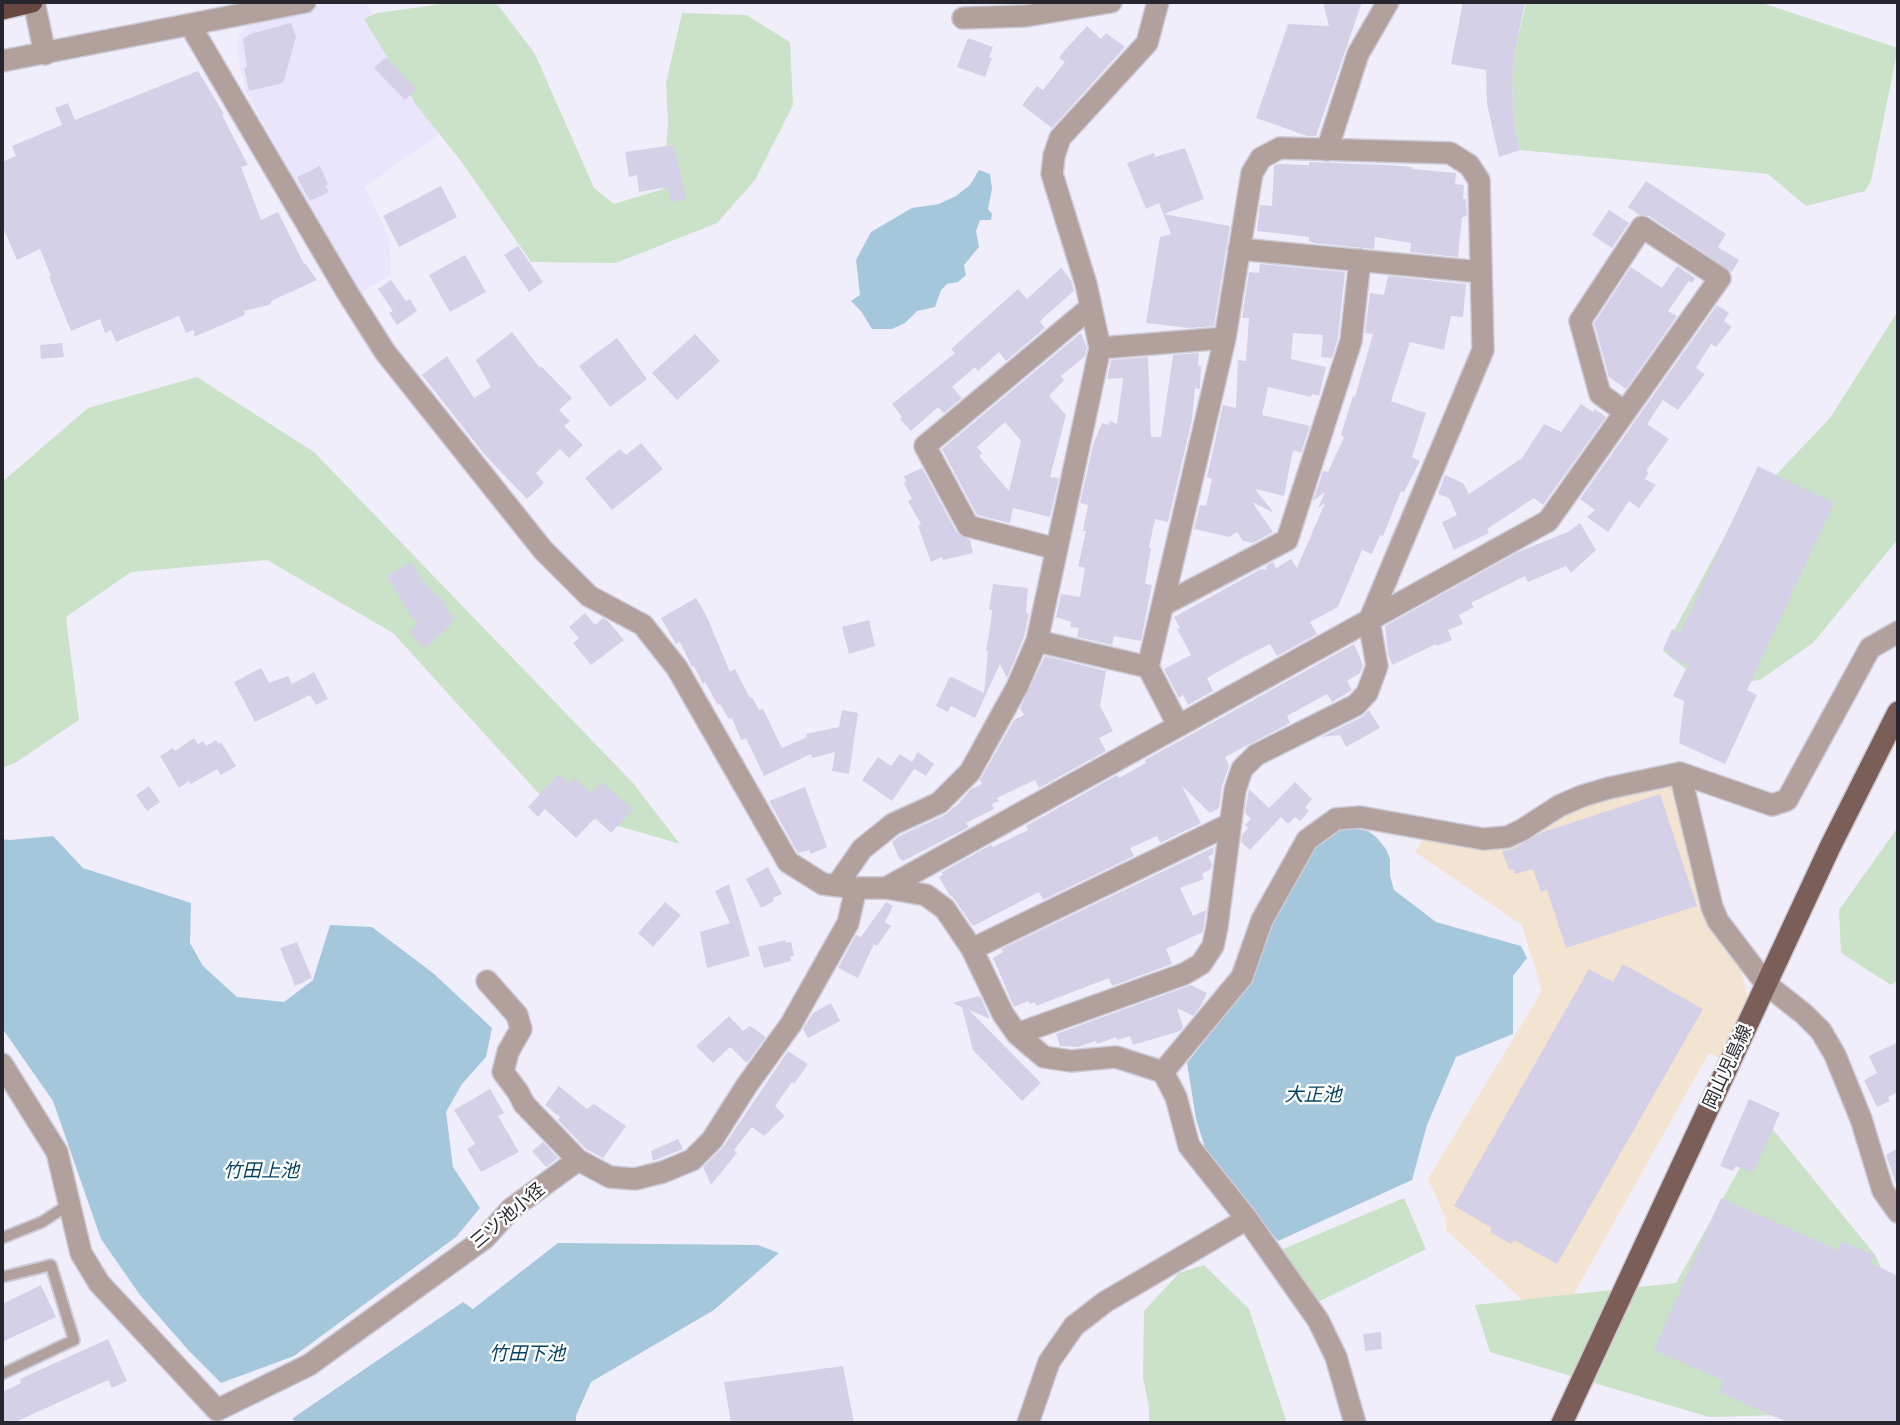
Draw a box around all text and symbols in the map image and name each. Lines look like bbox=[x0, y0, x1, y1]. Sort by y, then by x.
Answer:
street label: 岡山児島線 bbox=[1699, 1022, 1757, 1112]
water label: 大正池 bbox=[1285, 1084, 1341, 1106]
water label: 竹田上池 bbox=[223, 1160, 299, 1182]
street label: 三ツ池小径 bbox=[467, 1179, 549, 1253]
water label: 竹田下池 bbox=[489, 1343, 565, 1365]

